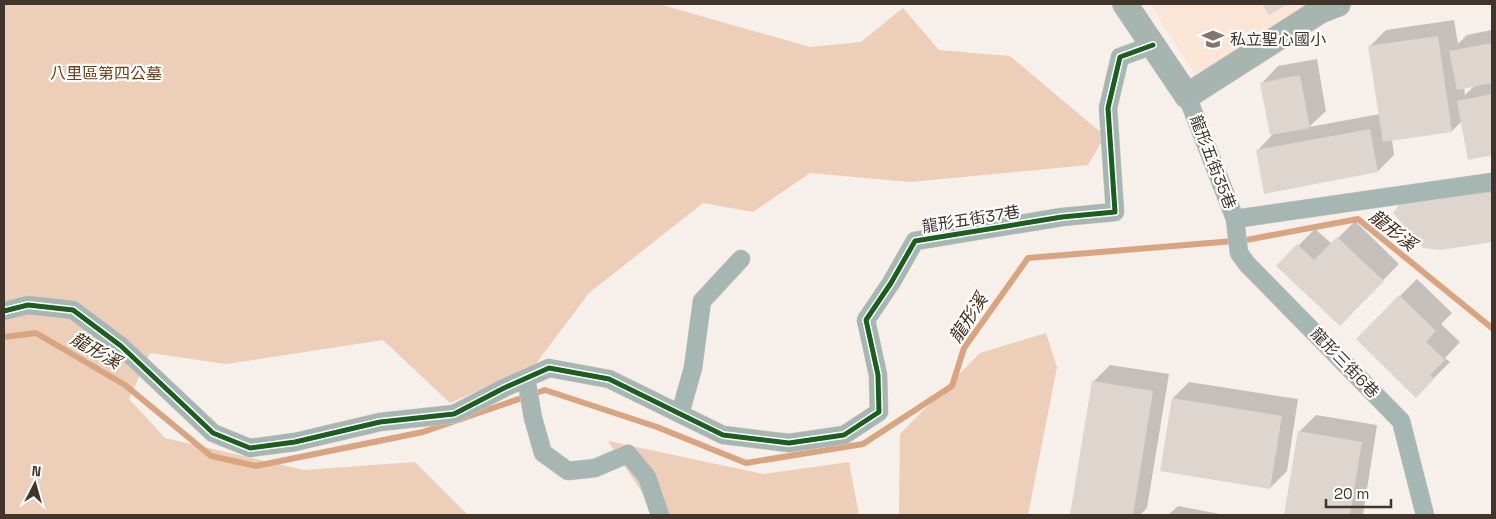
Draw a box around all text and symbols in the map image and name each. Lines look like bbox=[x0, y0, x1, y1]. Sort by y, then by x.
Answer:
school or university icon: 私立聖心國小 bbox=[1200, 26, 1226, 52]
place label: 私立聖心國小 bbox=[1230, 29, 1326, 50]
park label: 八里區第四公墓 bbox=[50, 63, 162, 84]
street label: 龍形五街35巷 bbox=[1185, 112, 1241, 212]
street label: 龍形五街37巷 bbox=[921, 201, 1021, 237]
water label: 龍形溪 bbox=[1365, 204, 1424, 258]
water label: 龍形溪 bbox=[944, 287, 994, 347]
street label: 龍形三街6巷 bbox=[1306, 323, 1384, 403]
water label: 龍形溪 bbox=[67, 327, 128, 375]
north arrow bbox=[10, 459, 60, 509]
text: N bbox=[31, 462, 42, 481]
scale bar bbox=[1326, 476, 1391, 508]
text: 20 m bbox=[1334, 484, 1369, 503]

